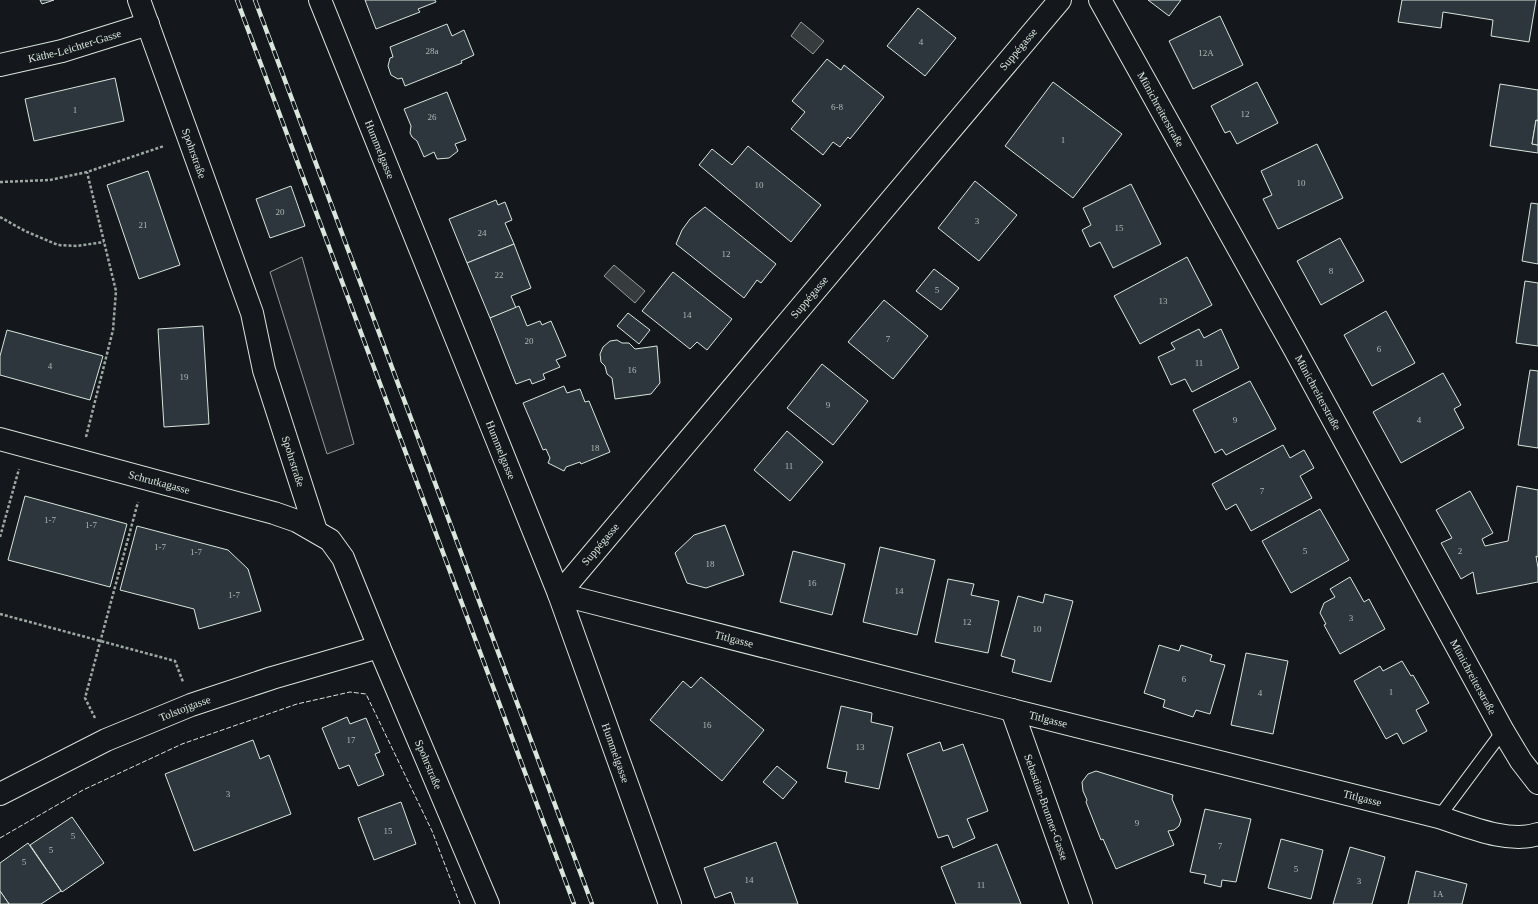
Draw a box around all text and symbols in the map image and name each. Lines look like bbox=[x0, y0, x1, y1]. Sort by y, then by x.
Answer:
street label: Suppégasse bbox=[997, 25, 1039, 73]
street label: Käthe-Leichter-Gasse bbox=[27, 27, 123, 65]
house number: 4 bbox=[919, 37, 924, 47]
house number: 28a bbox=[426, 46, 439, 56]
house number: 12A bbox=[1198, 48, 1214, 58]
street label: Münichreiterstraße bbox=[1135, 70, 1187, 149]
house number: 6-8 bbox=[831, 102, 843, 112]
house number: 1 bbox=[73, 105, 77, 115]
house number: 12 bbox=[1241, 109, 1250, 119]
house number: 26 bbox=[428, 112, 437, 122]
street label: Hummelgasse bbox=[363, 118, 397, 181]
street label: Spohrstraße bbox=[180, 127, 209, 180]
house number: 1 bbox=[1061, 135, 1065, 145]
house number: 10 bbox=[1297, 178, 1306, 188]
house number: 10 bbox=[755, 180, 764, 190]
house number: 20 bbox=[276, 207, 285, 217]
house number: 3 bbox=[975, 216, 980, 226]
house number: 21 bbox=[139, 220, 148, 230]
house number: 15 bbox=[1115, 223, 1124, 233]
house number: 24 bbox=[478, 228, 487, 238]
house number: 12 bbox=[722, 249, 731, 259]
house number: 8 bbox=[1329, 266, 1334, 276]
house number: 22 bbox=[495, 270, 504, 280]
street label: Suppégasse bbox=[788, 273, 830, 321]
house number: 5 bbox=[935, 285, 940, 295]
house number: 13 bbox=[1159, 296, 1168, 306]
house number: 14 bbox=[683, 310, 692, 320]
house number: 7 bbox=[886, 334, 891, 344]
house number: 20 bbox=[525, 336, 534, 346]
house number: 6 bbox=[1377, 344, 1382, 354]
street label: Münichreiterstraße bbox=[1293, 353, 1344, 432]
house number: 11 bbox=[1195, 358, 1203, 368]
house number: 4 bbox=[48, 361, 53, 371]
house number: 16 bbox=[628, 365, 637, 375]
house number: 19 bbox=[180, 372, 189, 382]
house number: 9 bbox=[826, 400, 831, 410]
house number: 9 bbox=[1233, 415, 1238, 425]
house number: 4 bbox=[1417, 415, 1422, 425]
street label: Hummelgasse bbox=[484, 419, 518, 481]
street label: Spohrstraße bbox=[280, 434, 307, 488]
house number: 18 bbox=[591, 443, 600, 453]
house number: 11 bbox=[785, 461, 793, 471]
street label: Schrutkagasse bbox=[127, 468, 191, 496]
house number: 7 bbox=[1260, 486, 1265, 496]
house number: 1-7 bbox=[44, 515, 56, 525]
house number: 1-7 bbox=[85, 520, 97, 530]
street label: Suppégasse bbox=[579, 520, 621, 568]
house number: 1-7 bbox=[154, 542, 166, 552]
house number: 5 bbox=[1303, 546, 1308, 556]
house number: 2 bbox=[1458, 546, 1462, 556]
house number: 1-7 bbox=[190, 547, 202, 557]
house number: 18 bbox=[706, 559, 715, 569]
house number: 16 bbox=[808, 578, 817, 588]
house number: 14 bbox=[895, 586, 904, 596]
house number: 1-7 bbox=[228, 590, 240, 600]
house number: 3 bbox=[1349, 613, 1354, 623]
house number: 12 bbox=[963, 617, 972, 627]
house number: 10 bbox=[1033, 624, 1042, 634]
street label: Titlgasse bbox=[714, 628, 755, 650]
street label: Münichreiterstraße bbox=[1448, 637, 1499, 717]
house number: 6 bbox=[1182, 674, 1187, 684]
house number: 1 bbox=[1389, 687, 1393, 697]
house number: 4 bbox=[1258, 688, 1263, 698]
street label: Tolstojgasse bbox=[157, 693, 212, 724]
street label: Titlgasse bbox=[1028, 708, 1069, 730]
house number: 16 bbox=[703, 720, 712, 730]
street label: Hummelgasse bbox=[600, 721, 632, 784]
house number: 17 bbox=[347, 735, 356, 745]
street label: Spohrstraße bbox=[413, 738, 445, 791]
house number: 13 bbox=[856, 742, 865, 752]
street label: Sebastian-Brunner-Gasse bbox=[1022, 752, 1071, 862]
street label: Titlgasse bbox=[1342, 787, 1383, 808]
house number: 3 bbox=[226, 789, 231, 799]
house number: 9 bbox=[1135, 818, 1140, 828]
house number: 15 bbox=[384, 826, 393, 836]
house number: 5 bbox=[71, 831, 76, 841]
house number: 7 bbox=[1218, 841, 1223, 851]
house number: 5 bbox=[49, 845, 54, 855]
house number: 5 bbox=[22, 857, 27, 867]
house number: 5 bbox=[1294, 864, 1299, 874]
house number: 14 bbox=[745, 875, 754, 885]
house number: 3 bbox=[1357, 876, 1362, 886]
house number: 11 bbox=[977, 880, 985, 890]
house number: 1A bbox=[1433, 889, 1444, 899]

